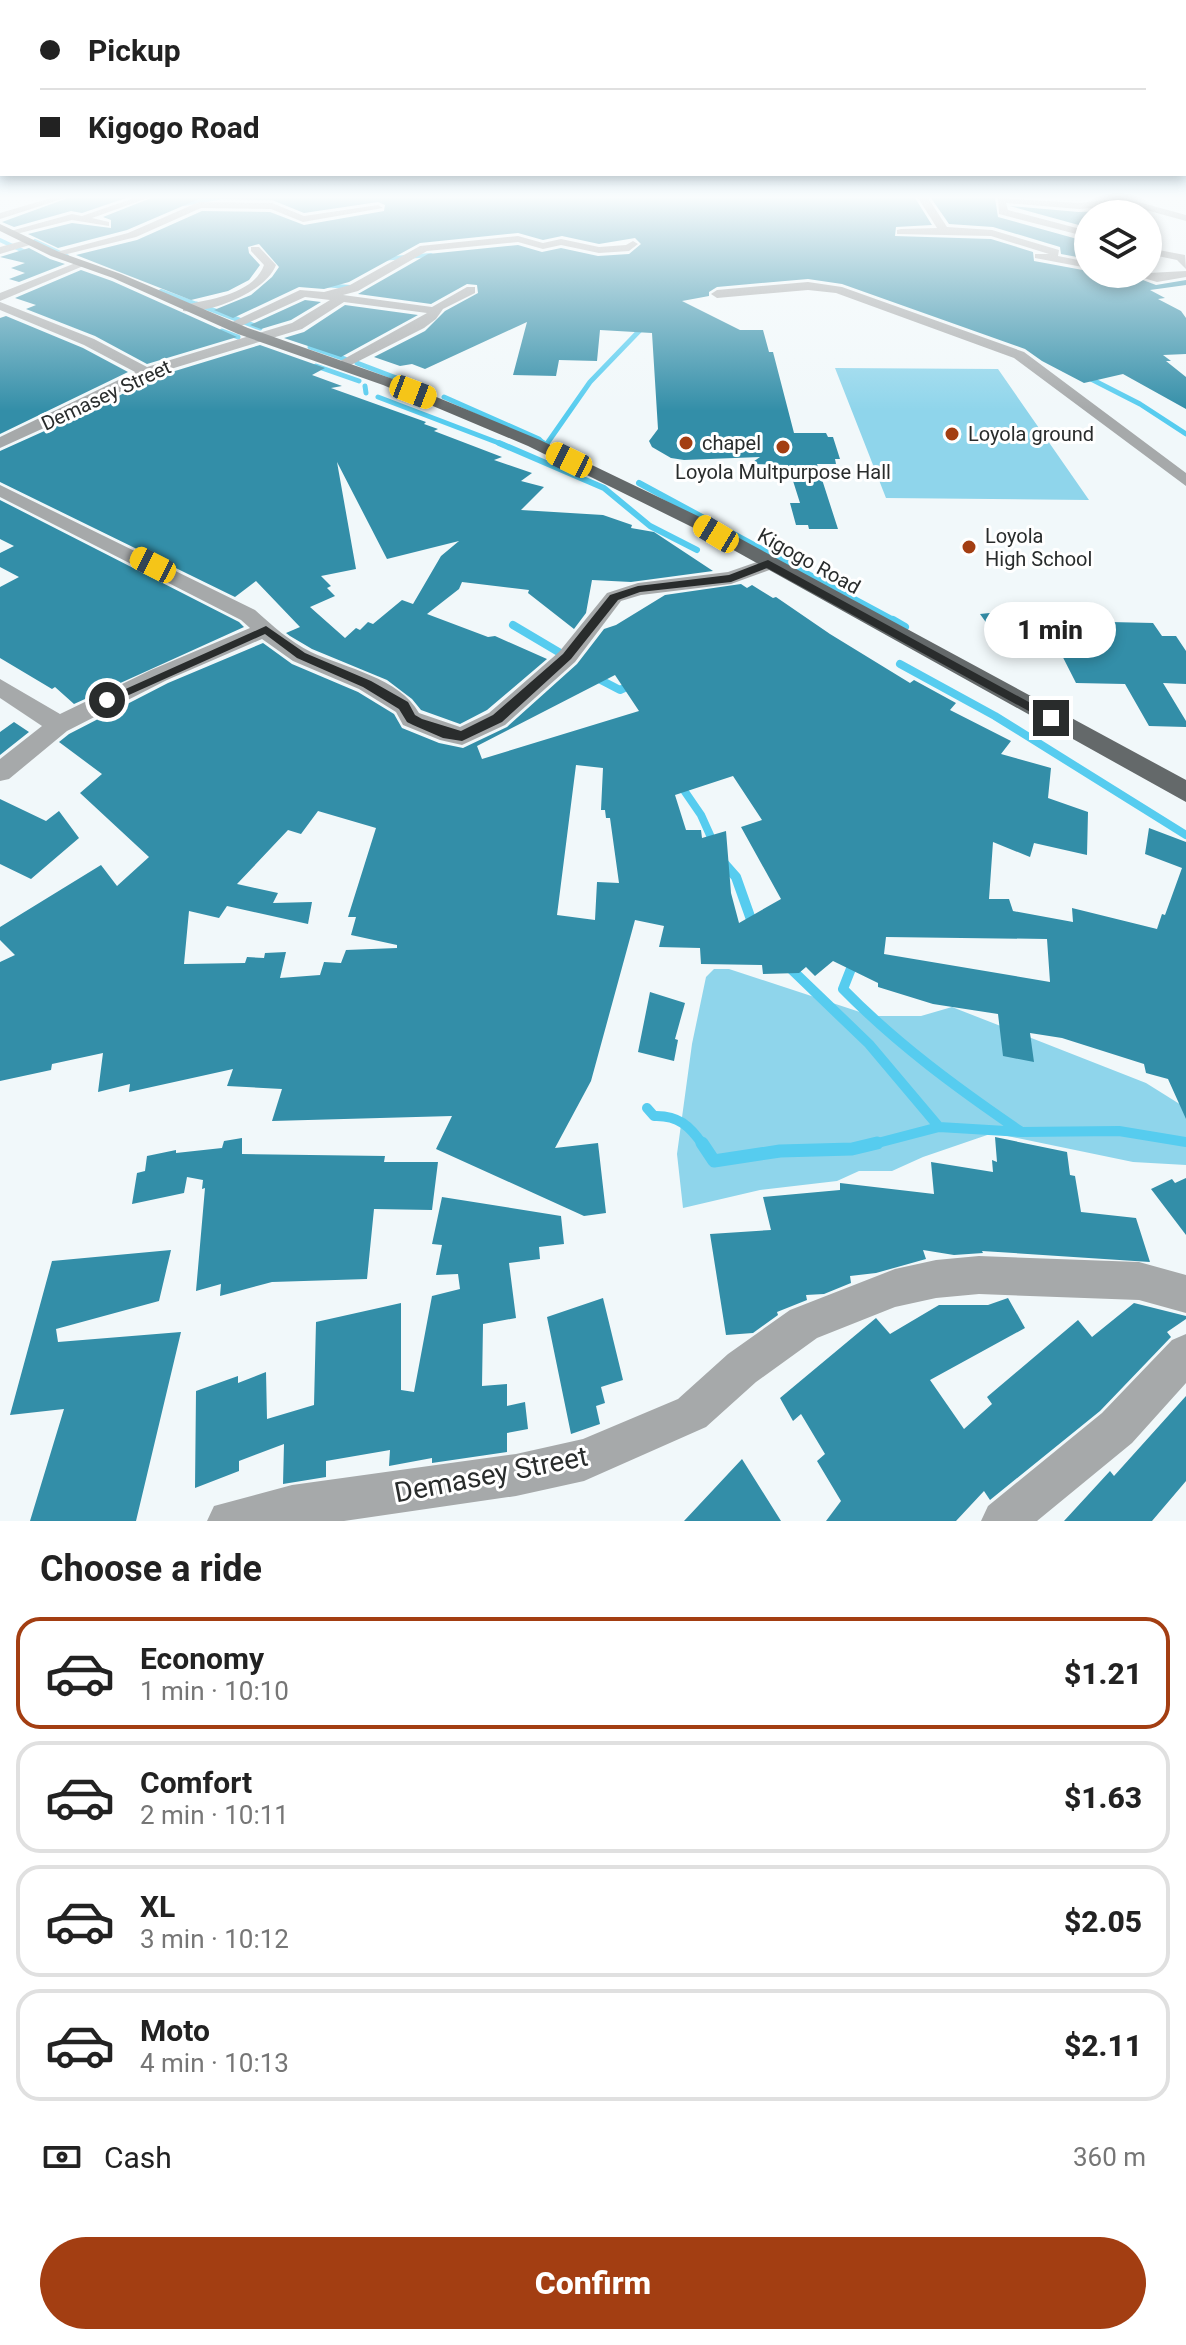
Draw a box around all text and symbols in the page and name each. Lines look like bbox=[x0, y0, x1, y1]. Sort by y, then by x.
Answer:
text: Pickup bbox=[88, 33, 181, 68]
text: Kigogo Road bbox=[88, 110, 260, 145]
map controls bbox=[1074, 200, 1162, 288]
button: layers bbox=[1074, 200, 1162, 288]
street label: Demasey Street bbox=[37, 355, 175, 435]
car bbox=[386, 372, 440, 412]
place label: Loyola ground bbox=[968, 422, 1094, 446]
marker: Loyola ground bbox=[943, 425, 961, 443]
place label: chapel bbox=[702, 431, 761, 455]
marker: chapel bbox=[677, 434, 695, 452]
marker: Loyola Multpurpose Hall bbox=[774, 438, 792, 456]
car bbox=[542, 439, 596, 481]
place label: Loyola Multpurpose Hall bbox=[675, 460, 891, 484]
car bbox=[689, 511, 743, 557]
street label: Kigogo Road bbox=[754, 523, 864, 599]
place label: Loyola High School bbox=[985, 524, 1092, 571]
marker: Loyola High School bbox=[960, 538, 978, 556]
car bbox=[126, 543, 180, 587]
callout: 1 min bbox=[985, 602, 1117, 658]
text: 1 min bbox=[1017, 615, 1083, 645]
route start bbox=[89, 682, 125, 718]
route end bbox=[1033, 700, 1069, 736]
street label: Demasey Street bbox=[392, 1440, 591, 1509]
text: Choose a ride bbox=[40, 1548, 262, 1590]
icon: car bbox=[44, 1637, 116, 1709]
text: Economy bbox=[140, 1641, 264, 1676]
text: $1.21 bbox=[1064, 1656, 1142, 1691]
text: 1 min · 10:10 bbox=[140, 1676, 289, 1706]
icon: car bbox=[44, 1761, 116, 1833]
text: Comfort bbox=[140, 1765, 252, 1800]
text: $1.63 bbox=[1064, 1780, 1142, 1815]
text: 2 min · 10:11 bbox=[140, 1800, 289, 1830]
icon: car bbox=[44, 1885, 116, 1957]
text: XL bbox=[140, 1889, 175, 1924]
text: $2.05 bbox=[1064, 1904, 1142, 1939]
text: 3 min · 10:12 bbox=[140, 1924, 289, 1954]
icon: car bbox=[44, 2009, 116, 2081]
text: Moto bbox=[140, 2013, 210, 2048]
text: $2.11 bbox=[1064, 2028, 1142, 2063]
text: 4 min · 10:13 bbox=[140, 2048, 289, 2078]
icon: cash bbox=[40, 2135, 84, 2179]
text: Cash bbox=[104, 2140, 172, 2175]
text: 360 m bbox=[1073, 2142, 1146, 2172]
button: Confirm bbox=[40, 2237, 1146, 2329]

